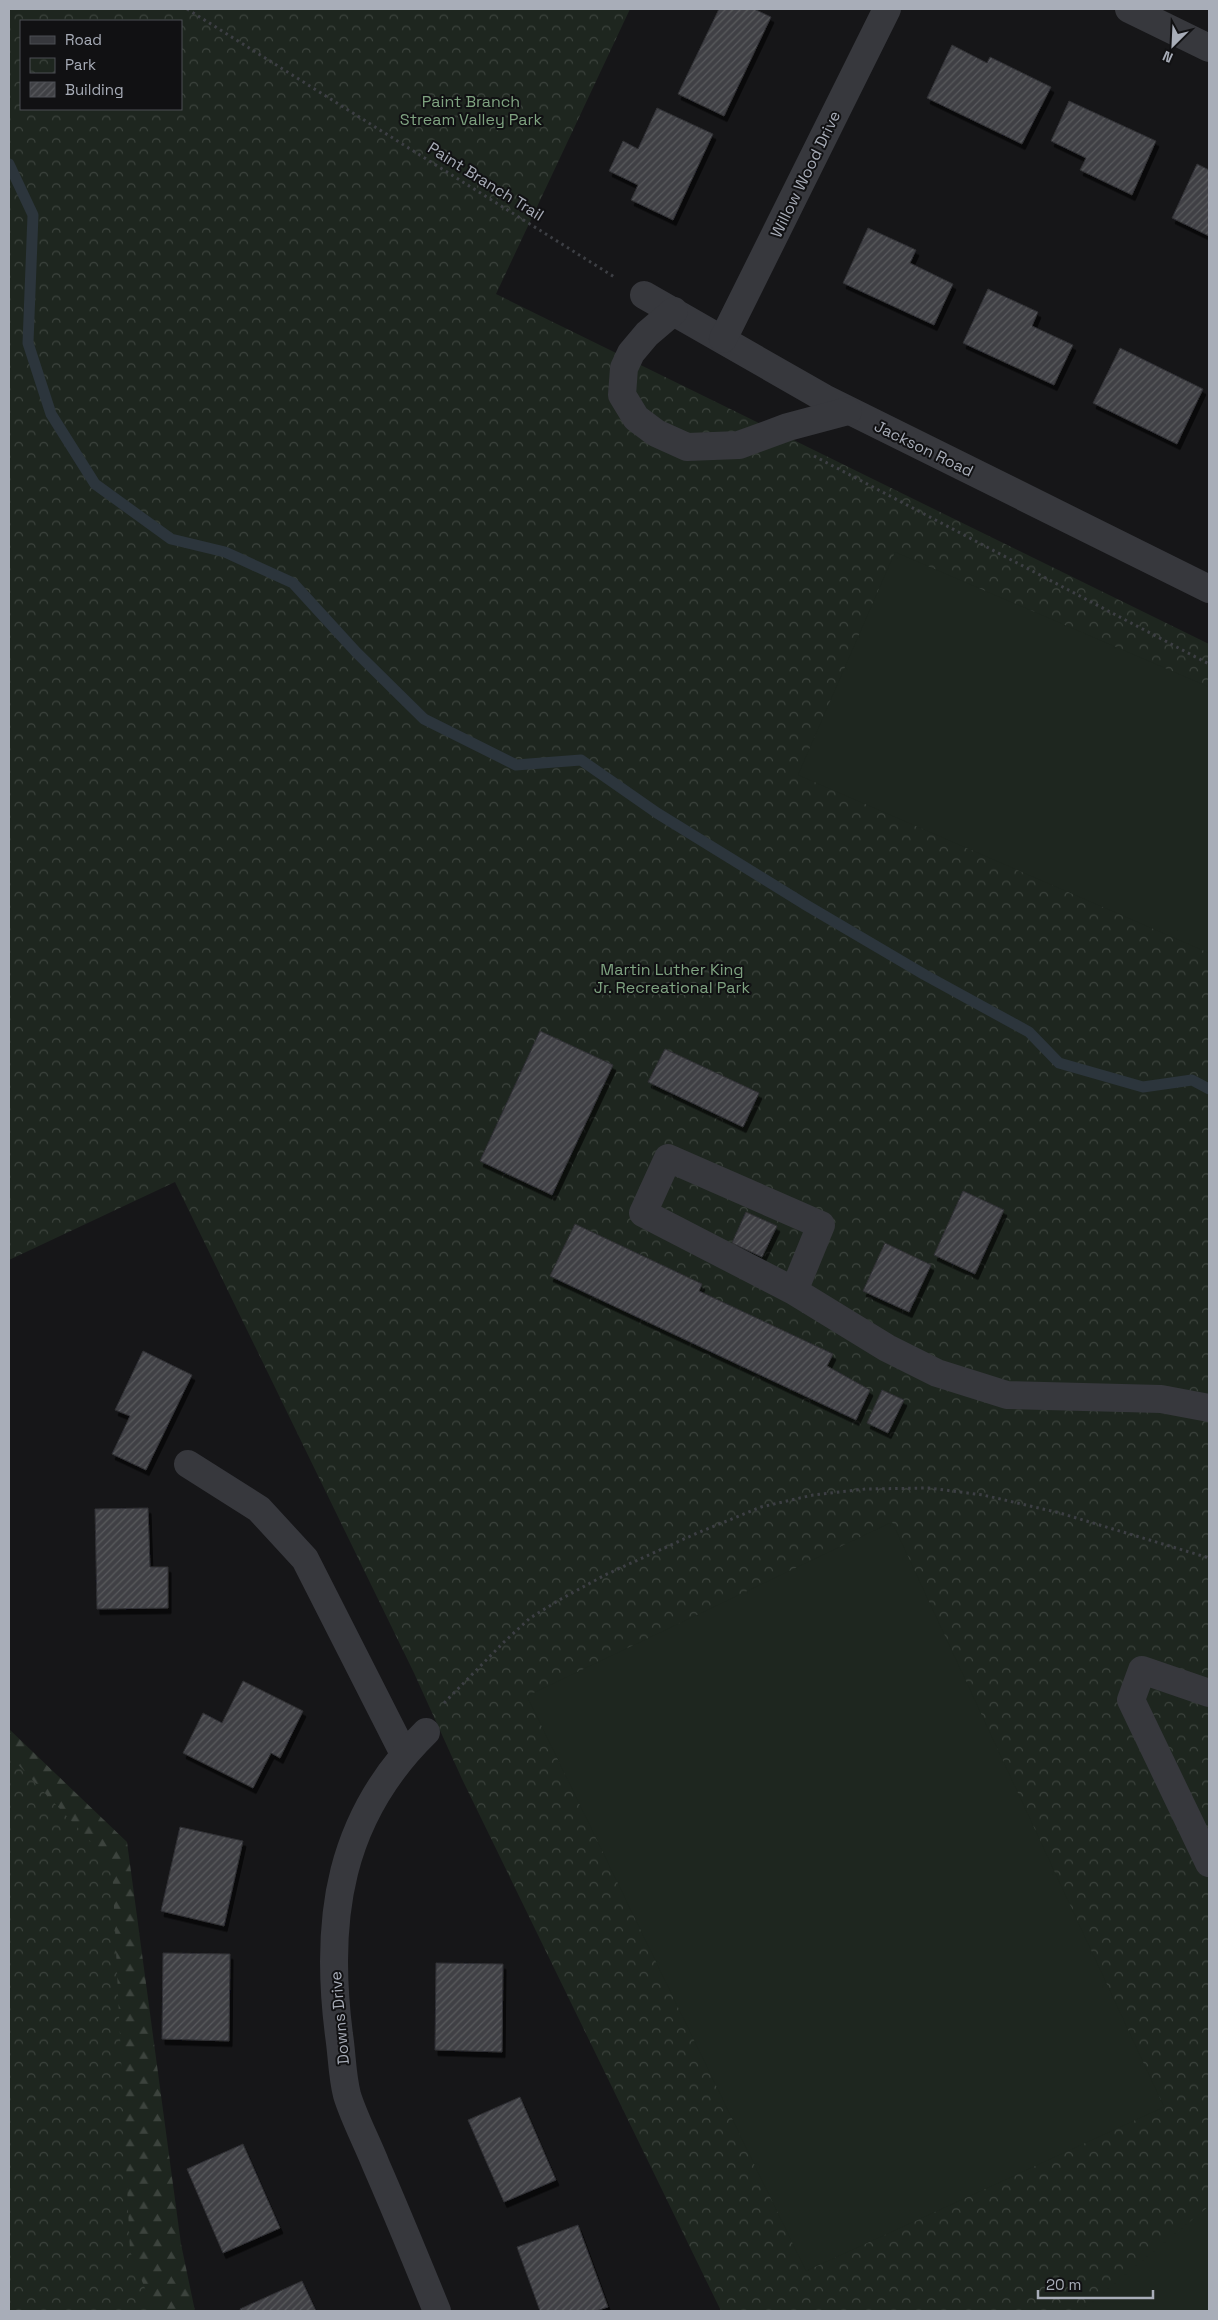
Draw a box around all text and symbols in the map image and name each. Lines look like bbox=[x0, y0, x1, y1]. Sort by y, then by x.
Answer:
legend bbox=[20, 20, 182, 110]
north arrow bbox=[1148, 20, 1198, 70]
text: Road bbox=[65, 30, 102, 49]
text: N bbox=[1160, 47, 1176, 67]
text: Park bbox=[65, 55, 96, 74]
text: Building bbox=[65, 80, 124, 99]
park label: Paint Branch Stream Valley Park bbox=[400, 91, 543, 130]
street label: Willow Wood Drive bbox=[766, 107, 845, 241]
street label: Paint Branch Trail bbox=[424, 137, 548, 226]
street label: Jackson Road bbox=[871, 415, 977, 481]
park label: Martin Luther King Jr. Recreational Park bbox=[594, 959, 751, 998]
street label: Downs Drive bbox=[325, 1970, 354, 2066]
scale bar bbox=[1038, 2268, 1153, 2300]
text: 20 m bbox=[1046, 2275, 1081, 2294]

